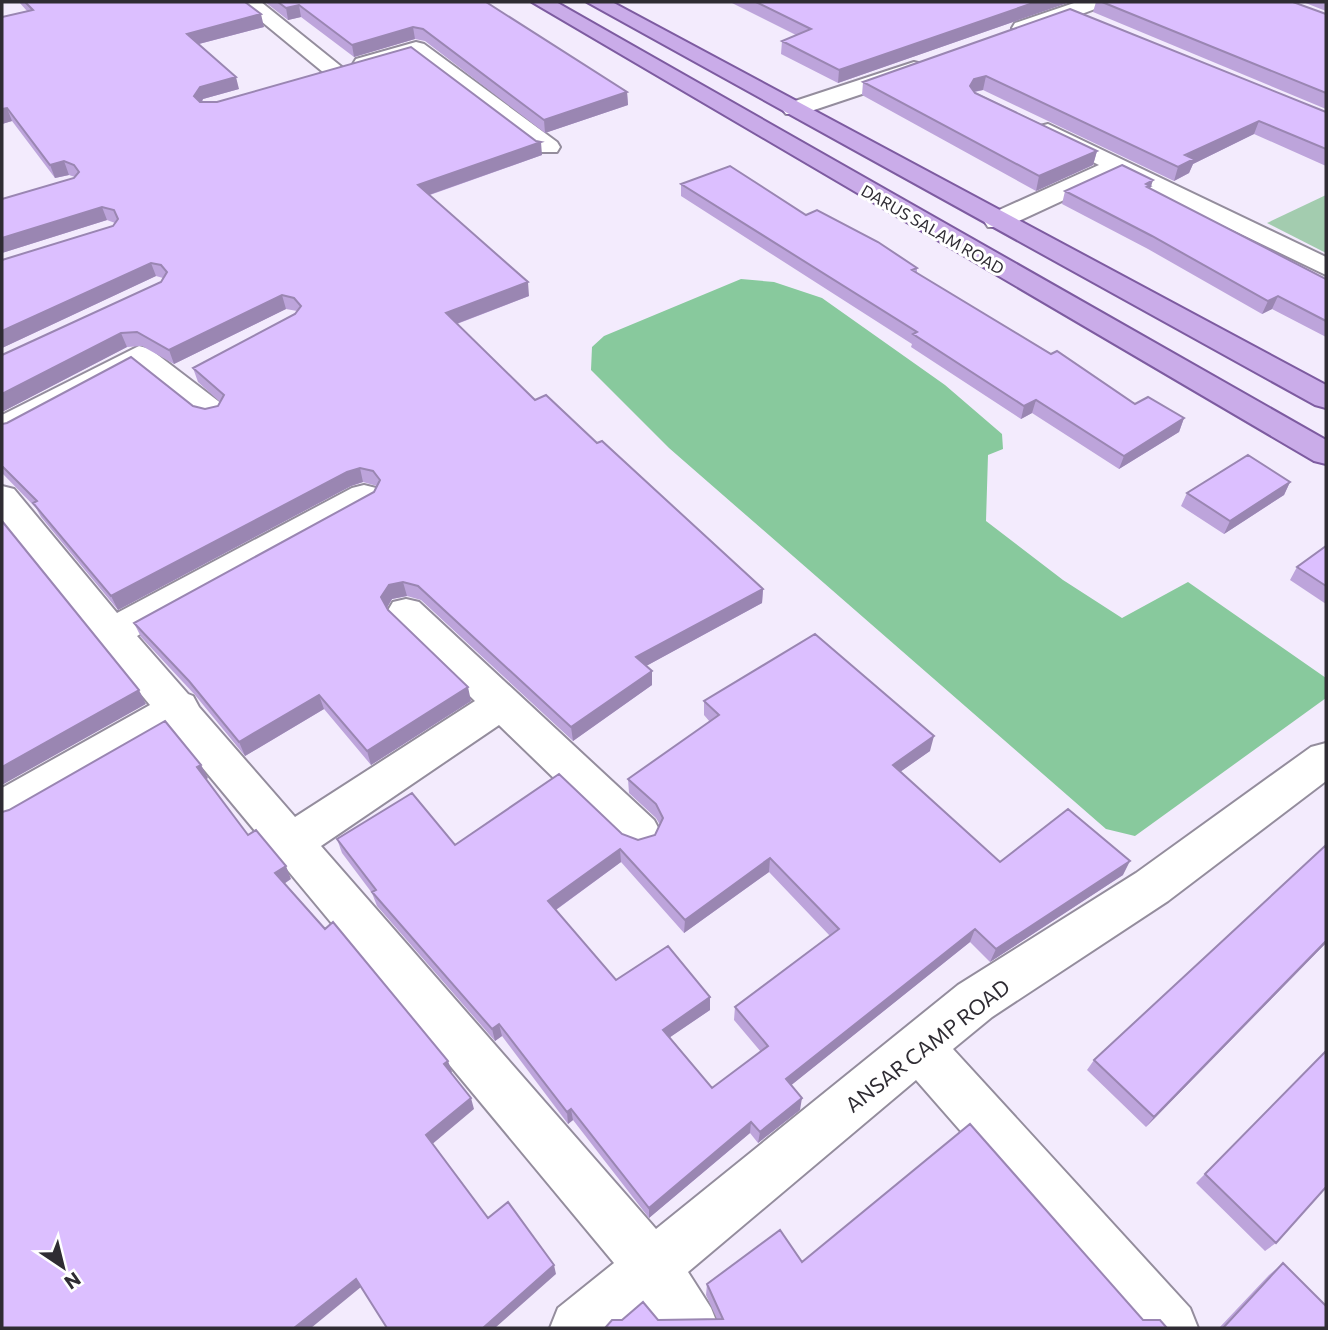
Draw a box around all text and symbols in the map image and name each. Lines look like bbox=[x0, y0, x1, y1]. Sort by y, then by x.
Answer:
street label: DARUS SALAM ROAD bbox=[858, 180, 1008, 278]
street label: ANSAR CAMP ROAD bbox=[840, 973, 1014, 1117]
north arrow bbox=[28, 1232, 98, 1302]
text: N bbox=[61, 1268, 85, 1295]

